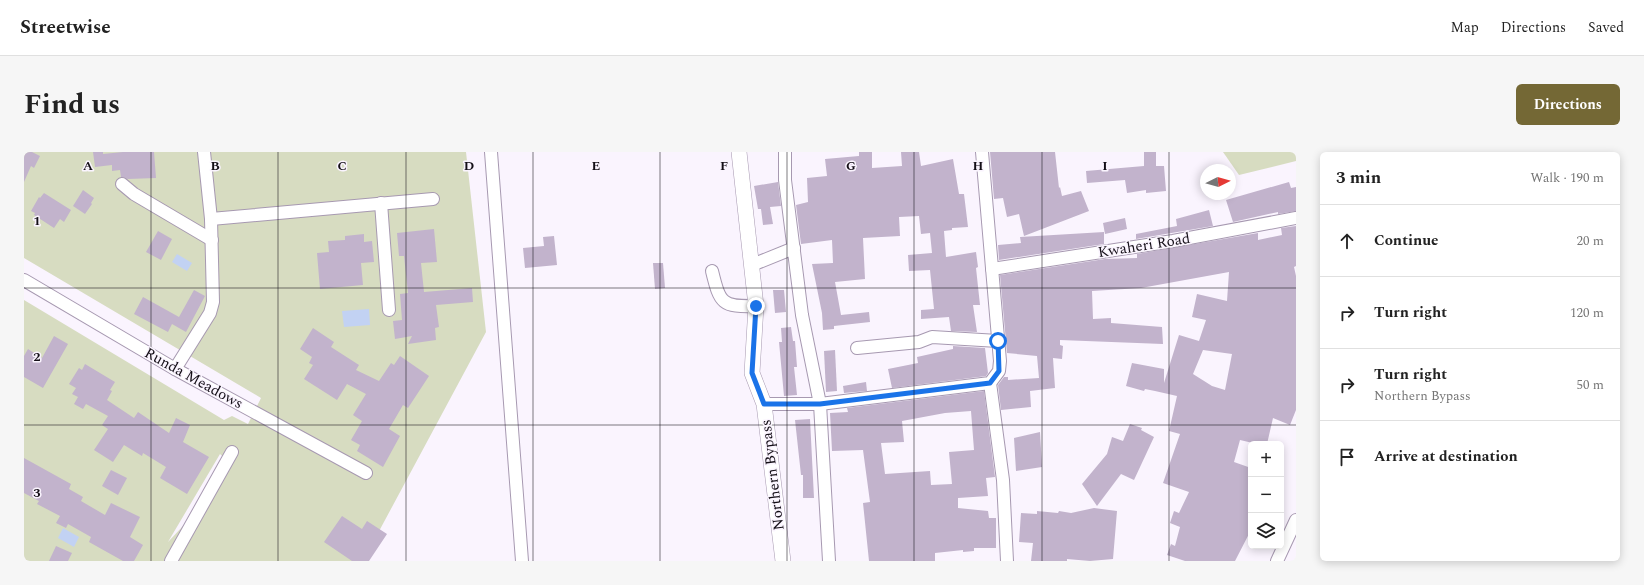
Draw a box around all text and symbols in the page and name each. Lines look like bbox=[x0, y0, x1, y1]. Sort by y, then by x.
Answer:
text: Streetwise bbox=[20, 13, 111, 42]
text: Map bbox=[1451, 17, 1479, 38]
text: Directions bbox=[1501, 17, 1566, 38]
text: Saved bbox=[1588, 17, 1624, 38]
text: Find us bbox=[24, 83, 120, 126]
button: Directions bbox=[1516, 84, 1620, 125]
text: A bbox=[83, 156, 93, 176]
text: B bbox=[210, 156, 220, 176]
text: C bbox=[337, 156, 347, 176]
text: D bbox=[464, 156, 474, 176]
text: E bbox=[592, 156, 601, 176]
text: F bbox=[720, 156, 728, 176]
text: G bbox=[846, 156, 856, 176]
text: H bbox=[973, 156, 984, 176]
text: I bbox=[1102, 156, 1108, 176]
north arrow bbox=[1200, 164, 1236, 200]
text: 3 min bbox=[1336, 165, 1381, 191]
text: Walk · 190 m bbox=[1530, 168, 1604, 188]
text: 1 bbox=[33, 211, 41, 231]
street label: Kwaheri Road bbox=[1096, 227, 1192, 264]
text: Continue bbox=[1374, 229, 1439, 252]
icon: ahead bbox=[1336, 230, 1358, 252]
text: 20 m bbox=[1577, 231, 1604, 251]
route end bbox=[747, 297, 765, 315]
text: Turn right bbox=[1374, 301, 1447, 324]
icon: right bbox=[1336, 302, 1358, 324]
text: 120 m bbox=[1570, 303, 1604, 323]
route start bbox=[989, 332, 1007, 350]
street label: Runda Meadows bbox=[140, 342, 247, 415]
text: 2 bbox=[33, 347, 41, 367]
text: Turn right bbox=[1374, 363, 1447, 386]
icon: right bbox=[1336, 374, 1358, 396]
text: 50 m bbox=[1577, 375, 1604, 395]
text: Northern Bypass bbox=[1374, 386, 1471, 406]
street label: Northern Bypass bbox=[754, 418, 791, 532]
map controls bbox=[1248, 441, 1284, 549]
button: + bbox=[1248, 441, 1284, 477]
text: Arrive at destination bbox=[1374, 445, 1518, 468]
icon: arrive bbox=[1336, 446, 1358, 468]
button: − bbox=[1248, 477, 1284, 513]
text: 3 bbox=[33, 483, 41, 503]
button: layers bbox=[1248, 513, 1284, 549]

